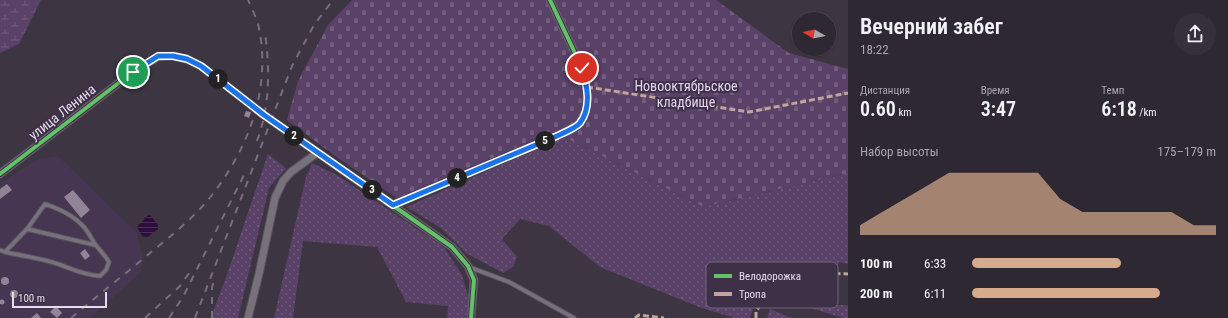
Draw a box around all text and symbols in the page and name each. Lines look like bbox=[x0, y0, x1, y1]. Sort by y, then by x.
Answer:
north arrow bbox=[792, 12, 836, 56]
map controls bbox=[792, 12, 836, 56]
button: share bbox=[1174, 13, 1216, 55]
text: Вечерний забег bbox=[860, 14, 1003, 39]
text: 18:22 bbox=[860, 42, 889, 57]
pin bbox=[565, 51, 599, 85]
pin bbox=[116, 55, 150, 89]
icon: check bbox=[571, 57, 593, 79]
icon: arrive bbox=[122, 61, 144, 83]
pin: 1 bbox=[208, 69, 228, 89]
text: 1 bbox=[215, 72, 221, 85]
park label: Новооктябрьское кладбище bbox=[634, 78, 738, 110]
street label: улица Ленина bbox=[25, 81, 99, 143]
text: Дистанция bbox=[860, 84, 910, 97]
text: Время bbox=[981, 84, 1010, 97]
text: Темп bbox=[1101, 84, 1124, 97]
text: 0.60 bbox=[860, 97, 896, 121]
text: 3:47 bbox=[981, 97, 1016, 121]
text: 6:18 bbox=[1101, 97, 1137, 121]
text: km bbox=[896, 106, 912, 119]
text: /km bbox=[1137, 106, 1157, 119]
pin: 2 bbox=[284, 126, 304, 146]
text: 2 bbox=[291, 129, 297, 142]
pin: 5 bbox=[535, 131, 555, 151]
text: 5 bbox=[542, 134, 548, 147]
text: Набор высоты bbox=[860, 144, 939, 159]
text: 175–179 m bbox=[1157, 144, 1216, 159]
pin: 4 bbox=[447, 168, 467, 188]
text: 4 bbox=[454, 171, 460, 184]
pin: 3 bbox=[362, 180, 382, 200]
text: 3 bbox=[369, 183, 375, 196]
text: 100 m bbox=[860, 256, 892, 271]
text: 6:33 bbox=[924, 256, 946, 271]
legend bbox=[706, 262, 838, 308]
text: Велодорожка bbox=[739, 270, 801, 283]
text: 200 m bbox=[860, 286, 892, 301]
text: 6:11 bbox=[924, 286, 946, 301]
text: Тропа bbox=[739, 288, 766, 301]
scale bar bbox=[12, 290, 107, 309]
text: 100 m bbox=[18, 292, 45, 305]

